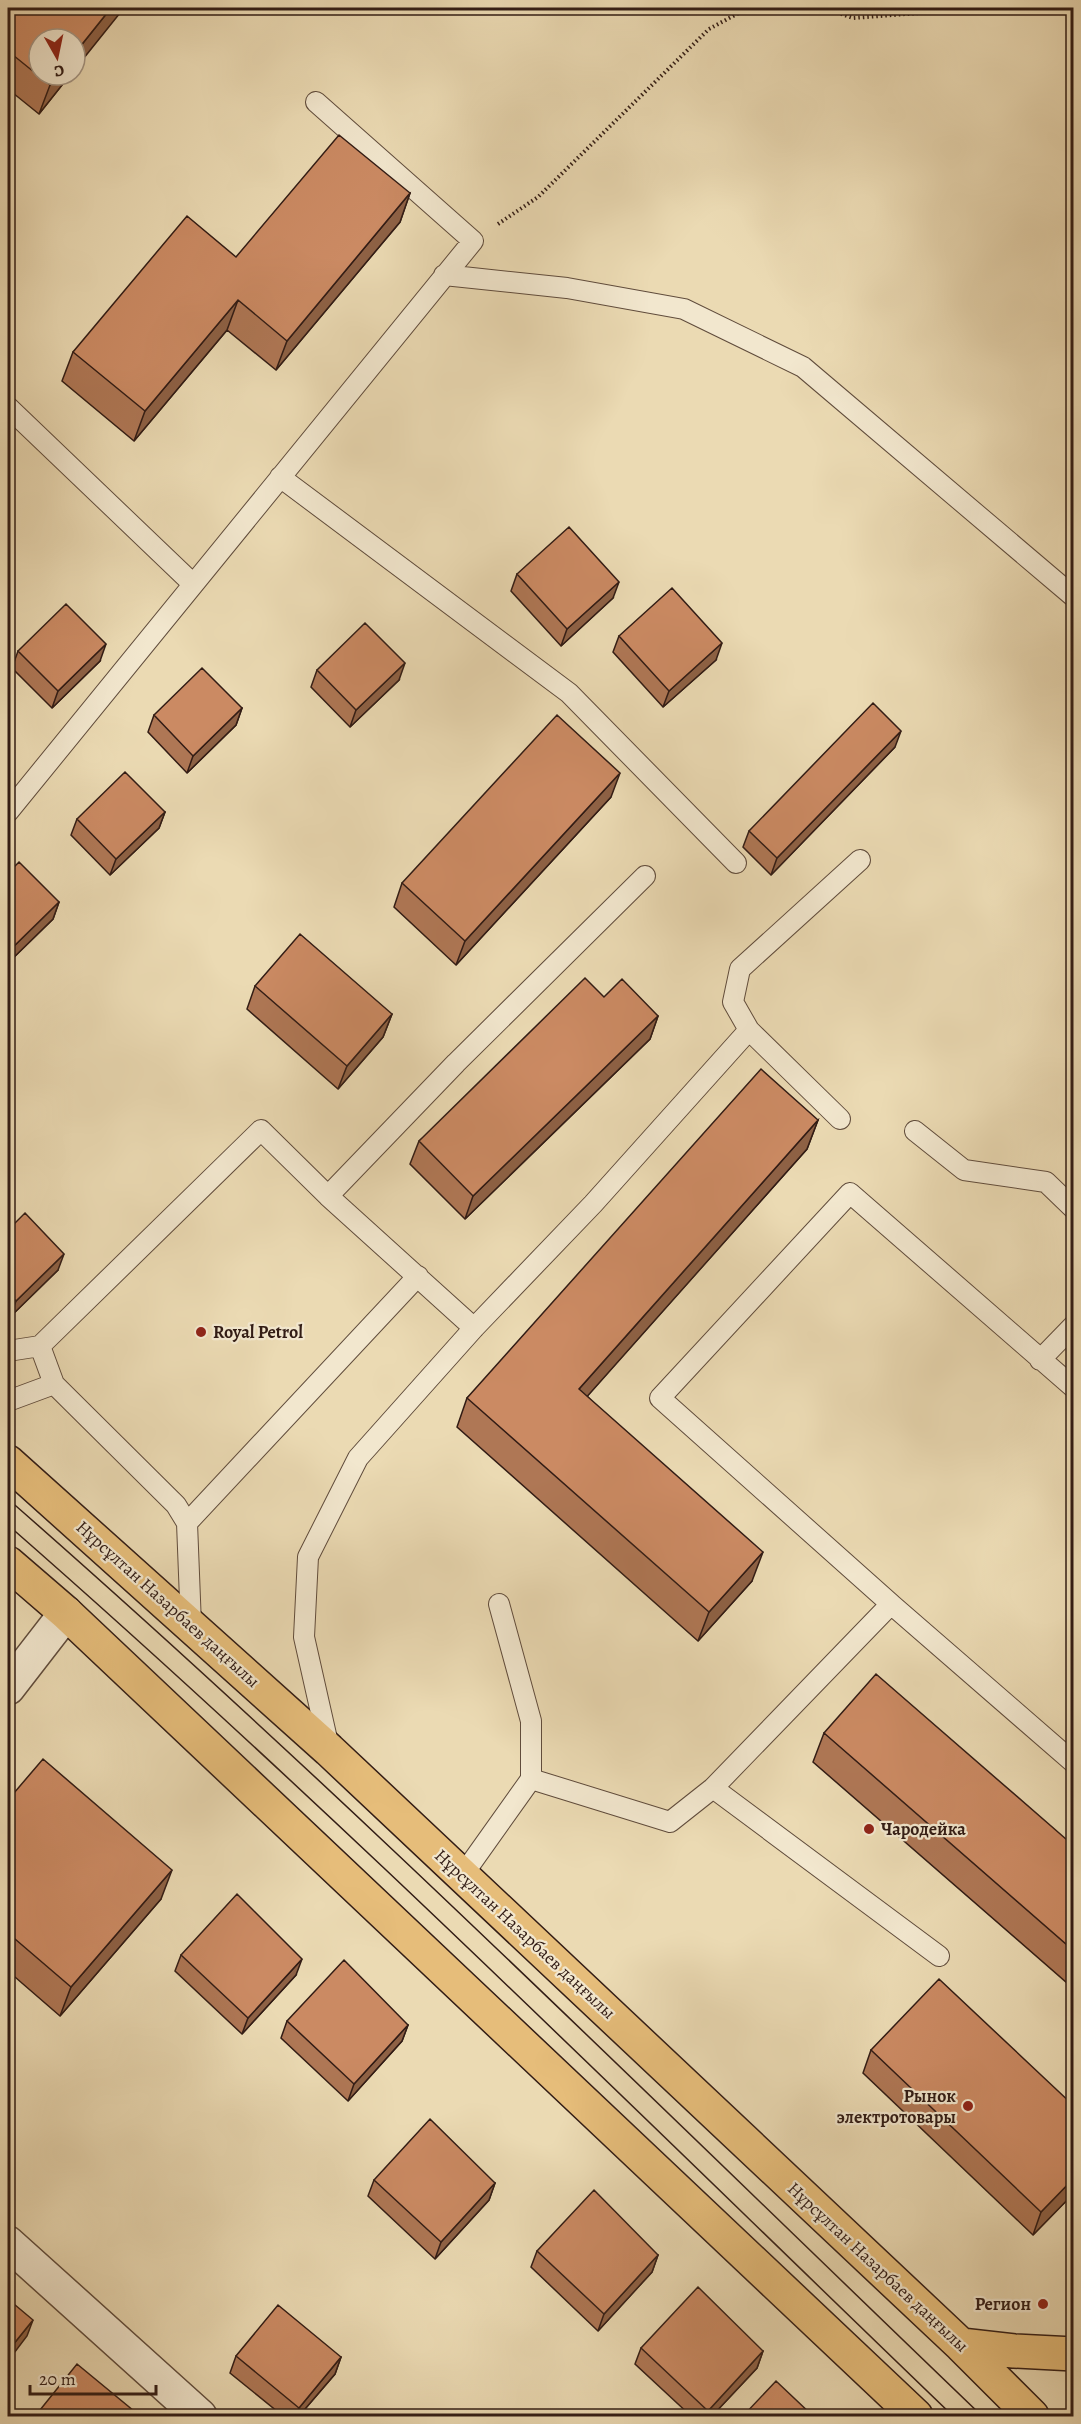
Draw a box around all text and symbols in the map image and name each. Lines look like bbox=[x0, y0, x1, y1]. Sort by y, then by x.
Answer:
north arrow bbox=[27, 27, 87, 87]
text: С bbox=[52, 59, 66, 82]
place label: Royal Petrol bbox=[213, 1320, 303, 1344]
marker: Royal Petrol bbox=[194, 1325, 208, 1339]
street label: Нұрсұлтан Назарбаев даңғылы bbox=[71, 1515, 265, 1693]
place label: Чародейка bbox=[881, 1817, 966, 1841]
marker: Чародейка bbox=[862, 1822, 876, 1836]
street label: Нұрсұлтан Назарбаев даңғылы bbox=[429, 1844, 621, 2024]
place label: Рынок электротовары bbox=[836, 2084, 956, 2129]
marker: Рынок электротовары bbox=[961, 2099, 975, 2113]
street label: Нұрсұлтан Назарбаев даңғылы bbox=[782, 2177, 974, 2357]
place label: Регион bbox=[975, 2292, 1031, 2316]
marker: Регион bbox=[1036, 2297, 1050, 2311]
scale bar bbox=[30, 2358, 156, 2396]
text: 20 m bbox=[39, 2367, 76, 2391]

